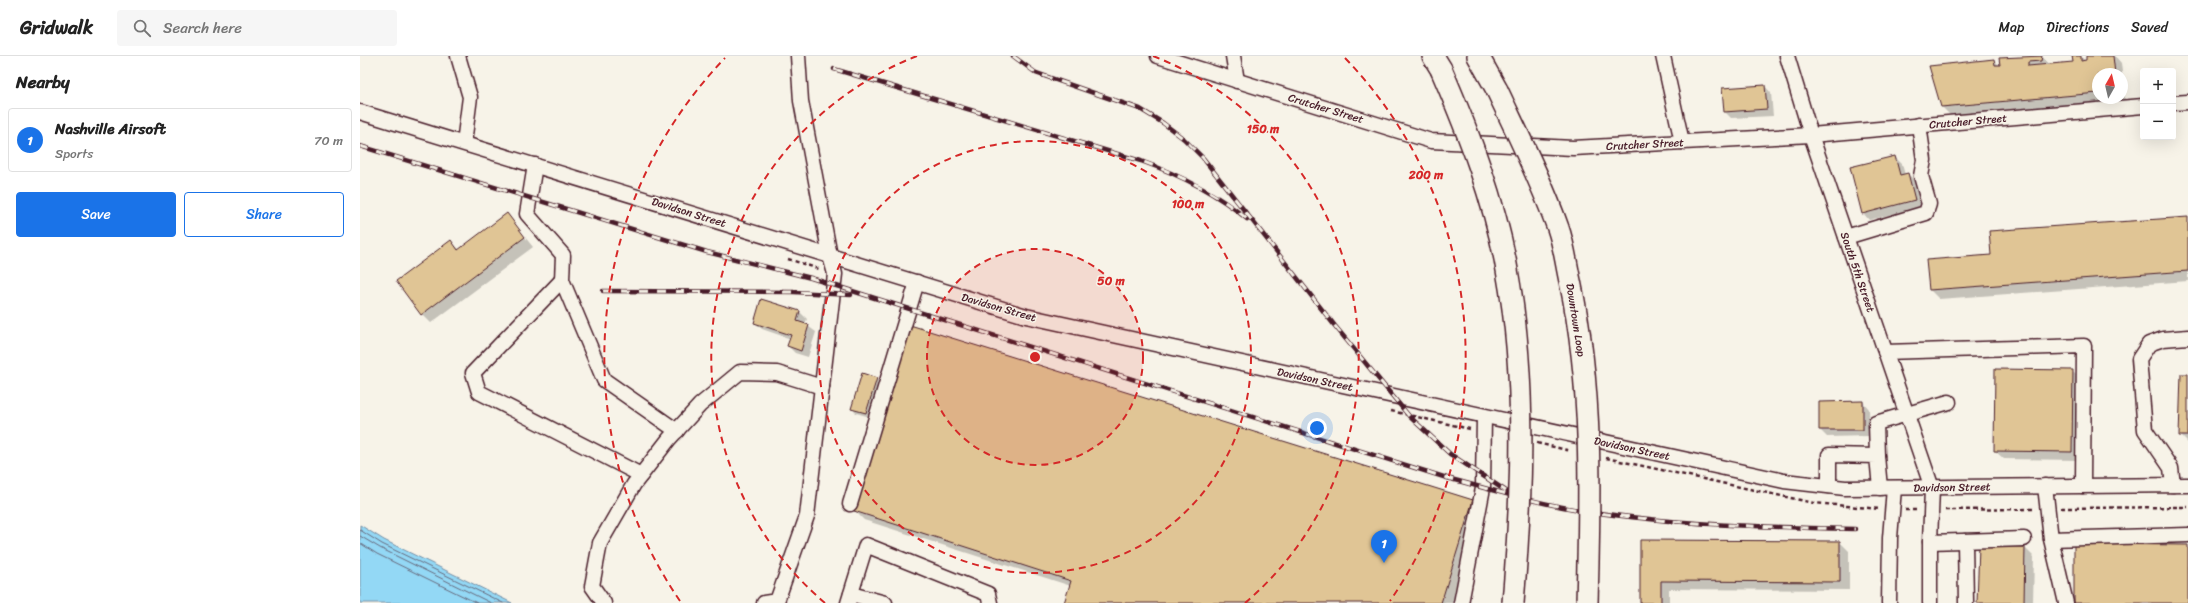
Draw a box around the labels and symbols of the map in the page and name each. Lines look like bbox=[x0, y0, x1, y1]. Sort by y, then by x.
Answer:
north arrow bbox=[2092, 68, 2128, 104]
street label: Crutcher Street bbox=[1286, 88, 1366, 129]
street label: Crutcher Street bbox=[1928, 109, 2008, 134]
text: 150 m bbox=[1247, 118, 1280, 140]
street label: Crutcher Street bbox=[1606, 133, 1685, 156]
text: 200 m bbox=[1408, 164, 1444, 186]
street label: Davidson Street bbox=[649, 192, 729, 233]
text: 100 m bbox=[1172, 193, 1205, 215]
street label: South 5th Street bbox=[1835, 229, 1880, 315]
text: 50 m bbox=[1097, 270, 1125, 292]
street label: Downtown Loop bbox=[1560, 282, 1591, 358]
street label: Davidson Street bbox=[959, 288, 1039, 327]
centre of rings bbox=[1028, 350, 1042, 364]
street label: Davidson Street bbox=[1275, 362, 1355, 397]
your location bbox=[1307, 418, 1327, 438]
street label: Davidson Street bbox=[1592, 431, 1672, 466]
street label: Davidson Street bbox=[1913, 477, 1991, 498]
pin: 1 bbox=[1371, 530, 1397, 563]

